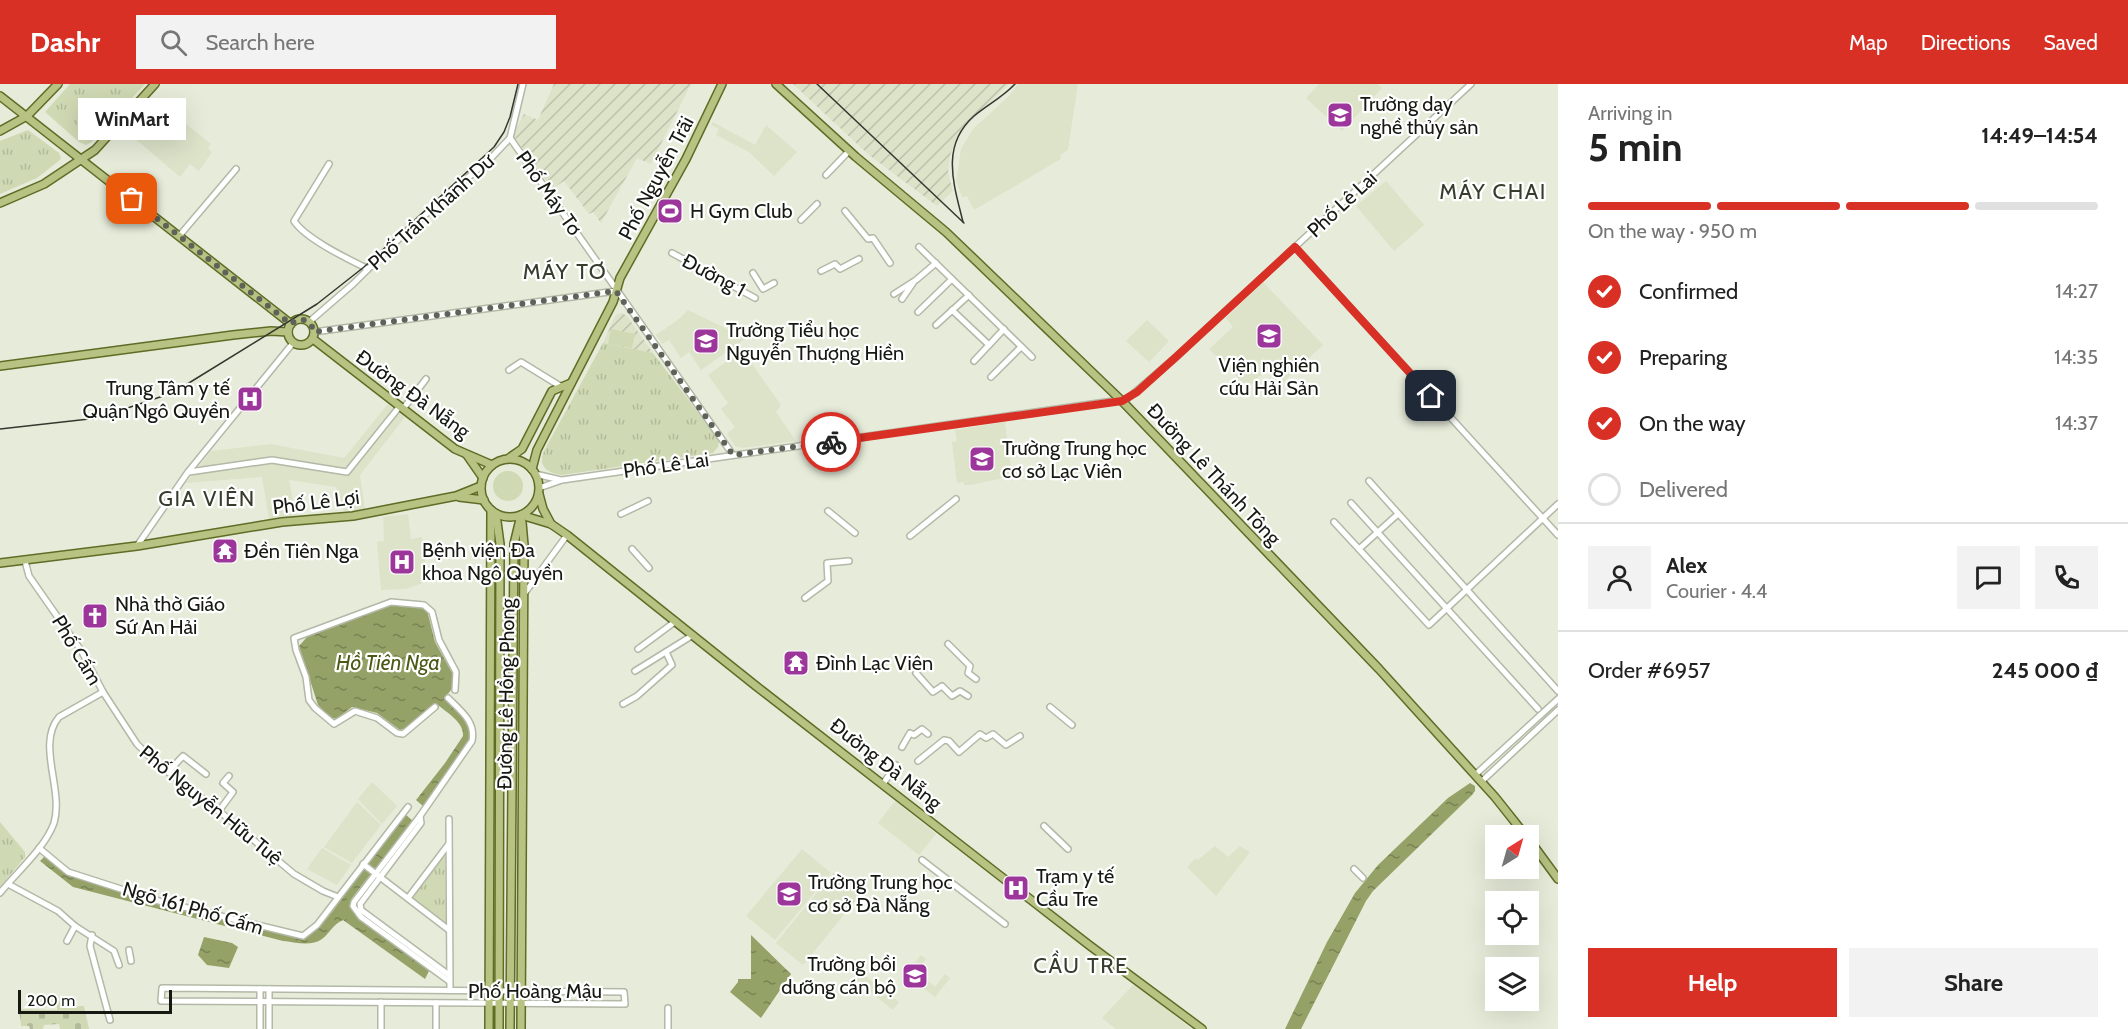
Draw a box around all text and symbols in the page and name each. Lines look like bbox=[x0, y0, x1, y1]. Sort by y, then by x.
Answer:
search box bbox=[136, 15, 556, 69]
text: Dashr bbox=[30, 25, 100, 59]
icon: search bbox=[157, 26, 190, 59]
text: Search here bbox=[205, 29, 315, 56]
text: Map bbox=[1849, 30, 1888, 55]
text: Directions bbox=[1921, 30, 2010, 55]
text: Saved bbox=[2043, 30, 2098, 55]
place label: Trường dạy nghề thủy sản bbox=[1360, 92, 1478, 139]
callout: WinMart bbox=[78, 97, 186, 139]
school or university icon: Trường dạy nghề thủy sản bbox=[1325, 100, 1355, 130]
text: Arriving in bbox=[1588, 101, 1672, 125]
text: WinMart bbox=[95, 107, 169, 131]
street label: Phố Nguyễn Trãi bbox=[613, 112, 699, 244]
text: 14:49–14:54 bbox=[1981, 122, 2098, 149]
text: 5 min bbox=[1588, 123, 1683, 171]
street label: Phố Máy Tơ bbox=[511, 146, 587, 240]
street label: Phố Trần Khánh Dư bbox=[363, 148, 500, 275]
street label: Phố Lê Lai bbox=[1302, 166, 1382, 242]
pin bbox=[106, 173, 157, 224]
district label: MÁY CHAI bbox=[1439, 178, 1547, 205]
icon: bag bbox=[115, 182, 148, 215]
sports icon: H Gym Club bbox=[655, 196, 685, 226]
place label: H Gym Club bbox=[690, 199, 793, 223]
text: On the way · 950 m bbox=[1588, 219, 1757, 243]
street label: Đường 1 bbox=[678, 248, 750, 302]
district label: MÁY TƠ bbox=[523, 258, 607, 285]
icon: check bbox=[1588, 275, 1621, 308]
text: Confirmed bbox=[1639, 278, 1738, 305]
text: 14:27 bbox=[2055, 279, 2098, 303]
place label: Trường Tiểu học Nguyễn Thượng Hiền bbox=[726, 318, 904, 365]
school or university icon: Viện nghiên cứu Hải Sản bbox=[1254, 321, 1284, 351]
school or university icon: Trường Tiểu học Nguyễn Thượng Hiền bbox=[691, 326, 721, 356]
icon: check bbox=[1588, 341, 1621, 374]
text: Preparing bbox=[1639, 344, 1727, 371]
street label: Đường Đà Nẵng bbox=[351, 345, 476, 444]
text: 14:35 bbox=[2054, 345, 2098, 369]
place label: Viện nghiên cứu Hải Sản bbox=[1219, 353, 1319, 400]
pin bbox=[1405, 370, 1456, 421]
place label: Trung Tâm y tế Quận Ngô Quyền bbox=[83, 376, 231, 423]
icon: home bbox=[1414, 379, 1447, 412]
hospital icon: Trung Tâm y tế Quận Ngô Quyền bbox=[235, 384, 265, 414]
street label: Đường Lê Thánh Tông bbox=[1142, 398, 1287, 551]
icon: check bbox=[1588, 407, 1621, 440]
text: On the way bbox=[1639, 410, 1746, 437]
text: 14:37 bbox=[2055, 411, 2098, 435]
courier bbox=[801, 412, 861, 472]
icon: bike bbox=[815, 426, 848, 459]
place label: Trường Trung học cơ sở Lạc Viên bbox=[1002, 436, 1147, 483]
school or university icon: Trường Trung học cơ sở Lạc Viên bbox=[967, 444, 997, 474]
street label: Phố Lê Lai bbox=[622, 447, 710, 483]
text: Delivered bbox=[1639, 476, 1728, 503]
district label: GIA VIÊN bbox=[158, 485, 256, 512]
street label: Phố Lê Lợi bbox=[271, 485, 361, 519]
temple icon: Đền Tiên Nga bbox=[210, 536, 240, 566]
place label: Bệnh viện Đa khoa Ngô Quyền bbox=[422, 538, 563, 585]
place label: Đền Tiên Nga bbox=[244, 539, 359, 563]
button: person bbox=[1588, 546, 1651, 609]
button: chat bbox=[1957, 546, 2020, 609]
button: phone bbox=[2035, 546, 2098, 609]
hospital icon: Bệnh viện Đa khoa Ngô Quyền bbox=[387, 547, 417, 577]
text: Alex bbox=[1666, 552, 1707, 579]
text: Courier · 4.4 bbox=[1666, 579, 1767, 603]
place label: Nhà thờ Giáo Sứ An Hải bbox=[115, 592, 225, 639]
street label: Đường Lê Hồng Phong bbox=[492, 597, 520, 790]
church icon: Nhà thờ Giáo Sứ An Hải bbox=[80, 601, 110, 631]
street label: Phố Cấm bbox=[47, 611, 107, 689]
temple icon: Đình Lạc Viên bbox=[781, 648, 811, 678]
water label: Hồ Tiên Nga bbox=[336, 650, 440, 675]
place label: Đình Lạc Viên bbox=[816, 651, 933, 675]
text: Order #6957 bbox=[1588, 657, 1710, 684]
text: 245 000 ₫ bbox=[1992, 657, 2098, 684]
street label: Đường Đà Nẵng bbox=[825, 713, 947, 816]
street label: Phố Nguyễn Hữu Tuệ bbox=[135, 740, 287, 870]
north arrow bbox=[1485, 825, 1539, 879]
map controls bbox=[1485, 825, 1539, 1011]
place label: Trạm y tế Cầu Tre bbox=[1036, 864, 1115, 911]
place label: Trường Trung học cơ sở Đà Nẵng bbox=[808, 870, 953, 917]
hospital icon: Trạm y tế Cầu Tre bbox=[1001, 873, 1031, 903]
street label: Ngõ 161 Phố Cấm bbox=[120, 876, 266, 940]
school or university icon: Trường Trung học cơ sở Đà Nẵng bbox=[774, 879, 804, 909]
button: locate bbox=[1485, 891, 1539, 945]
button: Help bbox=[1588, 948, 1837, 1017]
button: Share bbox=[1849, 948, 2098, 1017]
district label: CẦU TRE bbox=[1033, 950, 1129, 979]
place label: Trường bồi dưỡng cán bộ bbox=[781, 952, 896, 999]
button: layers bbox=[1485, 957, 1539, 1011]
school or university icon: Trường bồi dưỡng cán bộ bbox=[900, 961, 930, 991]
street label: Phố Hoàng Mậu bbox=[468, 979, 602, 1003]
scale bar bbox=[18, 987, 172, 1014]
text: 200 m bbox=[27, 991, 75, 1010]

